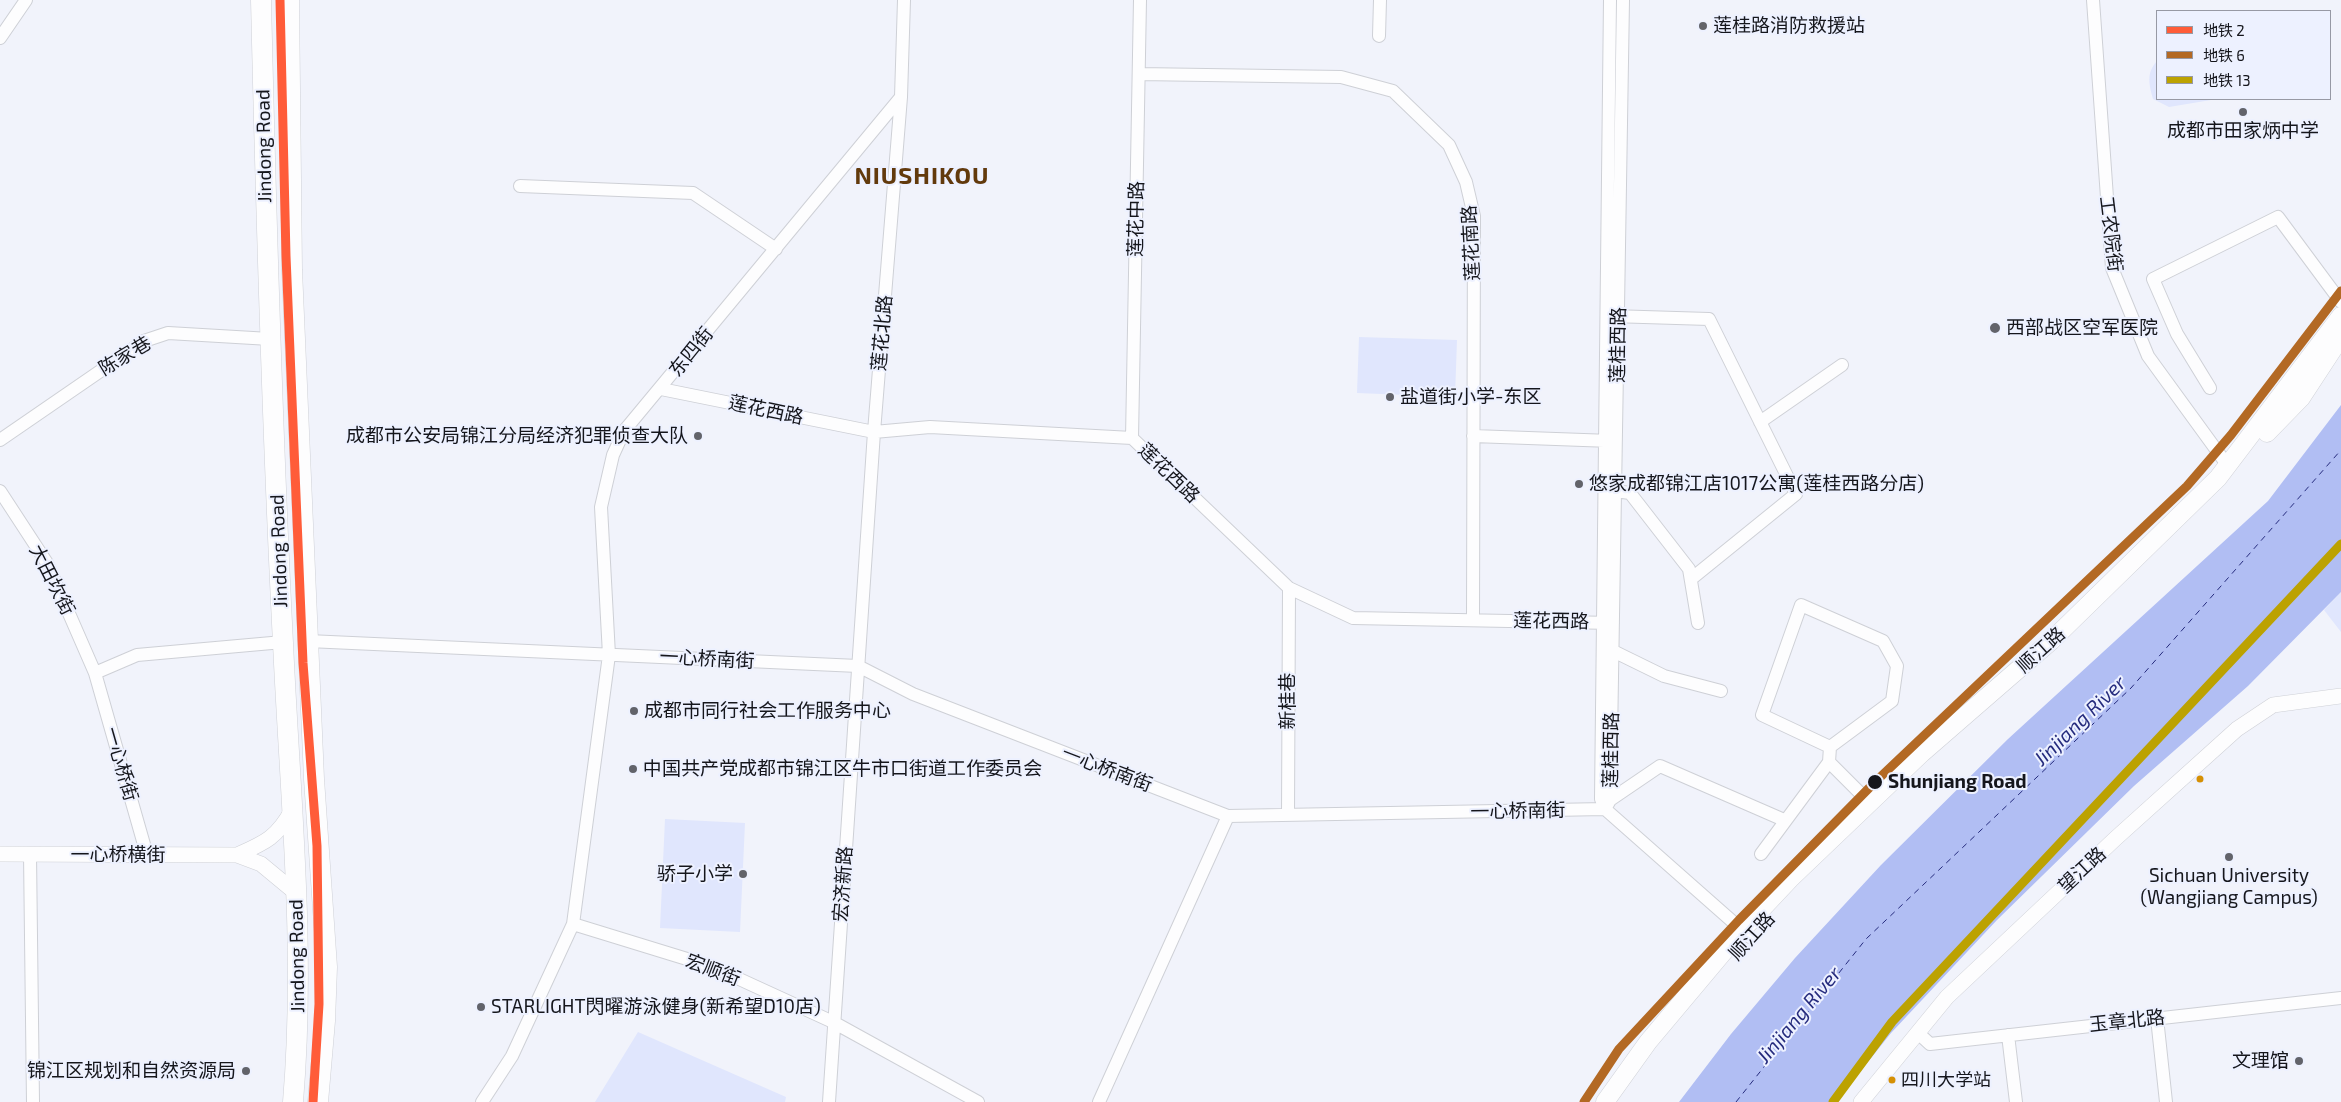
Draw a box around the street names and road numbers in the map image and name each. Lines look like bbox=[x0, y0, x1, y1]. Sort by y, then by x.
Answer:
street label: Jindong Road bbox=[252, 89, 276, 203]
street label: 莲花中路 bbox=[1124, 181, 1148, 257]
street label: 工农院街 bbox=[2095, 195, 2127, 273]
street label: 莲花南路 bbox=[1458, 204, 1484, 282]
street label: 莲花北路 bbox=[867, 294, 897, 372]
street label: 莲桂西路 bbox=[1606, 307, 1630, 383]
street label: 东四街 bbox=[664, 323, 718, 381]
street label: 陈家巷 bbox=[95, 332, 155, 380]
street label: 莲花西路 bbox=[726, 391, 806, 429]
street label: 莲花西路 bbox=[1134, 438, 1204, 508]
street label: Jindong Road bbox=[266, 494, 292, 608]
street label: 大田坎街 bbox=[25, 541, 79, 619]
street label: 莲花西路 bbox=[1513, 609, 1589, 633]
street label: 顺江路 bbox=[2012, 622, 2070, 678]
street label: 一心桥南街 bbox=[659, 645, 755, 673]
street label: 新桂巷 bbox=[1277, 673, 1299, 729]
street label: 莲桂西路 bbox=[1599, 712, 1623, 788]
street label: 一心桥街 bbox=[100, 724, 142, 804]
street label: 一心桥南街 bbox=[1059, 741, 1155, 797]
street label: 一心桥南街 bbox=[1470, 799, 1566, 823]
street label: 望江路 bbox=[2053, 842, 2111, 898]
street label: 一心桥横街 bbox=[71, 844, 165, 866]
street label: 宏济新路 bbox=[829, 845, 857, 923]
street label: Jindong Road bbox=[285, 899, 309, 1013]
street label: 顺江路 bbox=[1724, 907, 1780, 965]
street label: 宏顺街 bbox=[682, 949, 744, 991]
street label: 玉章北路 bbox=[2088, 1006, 2166, 1036]

